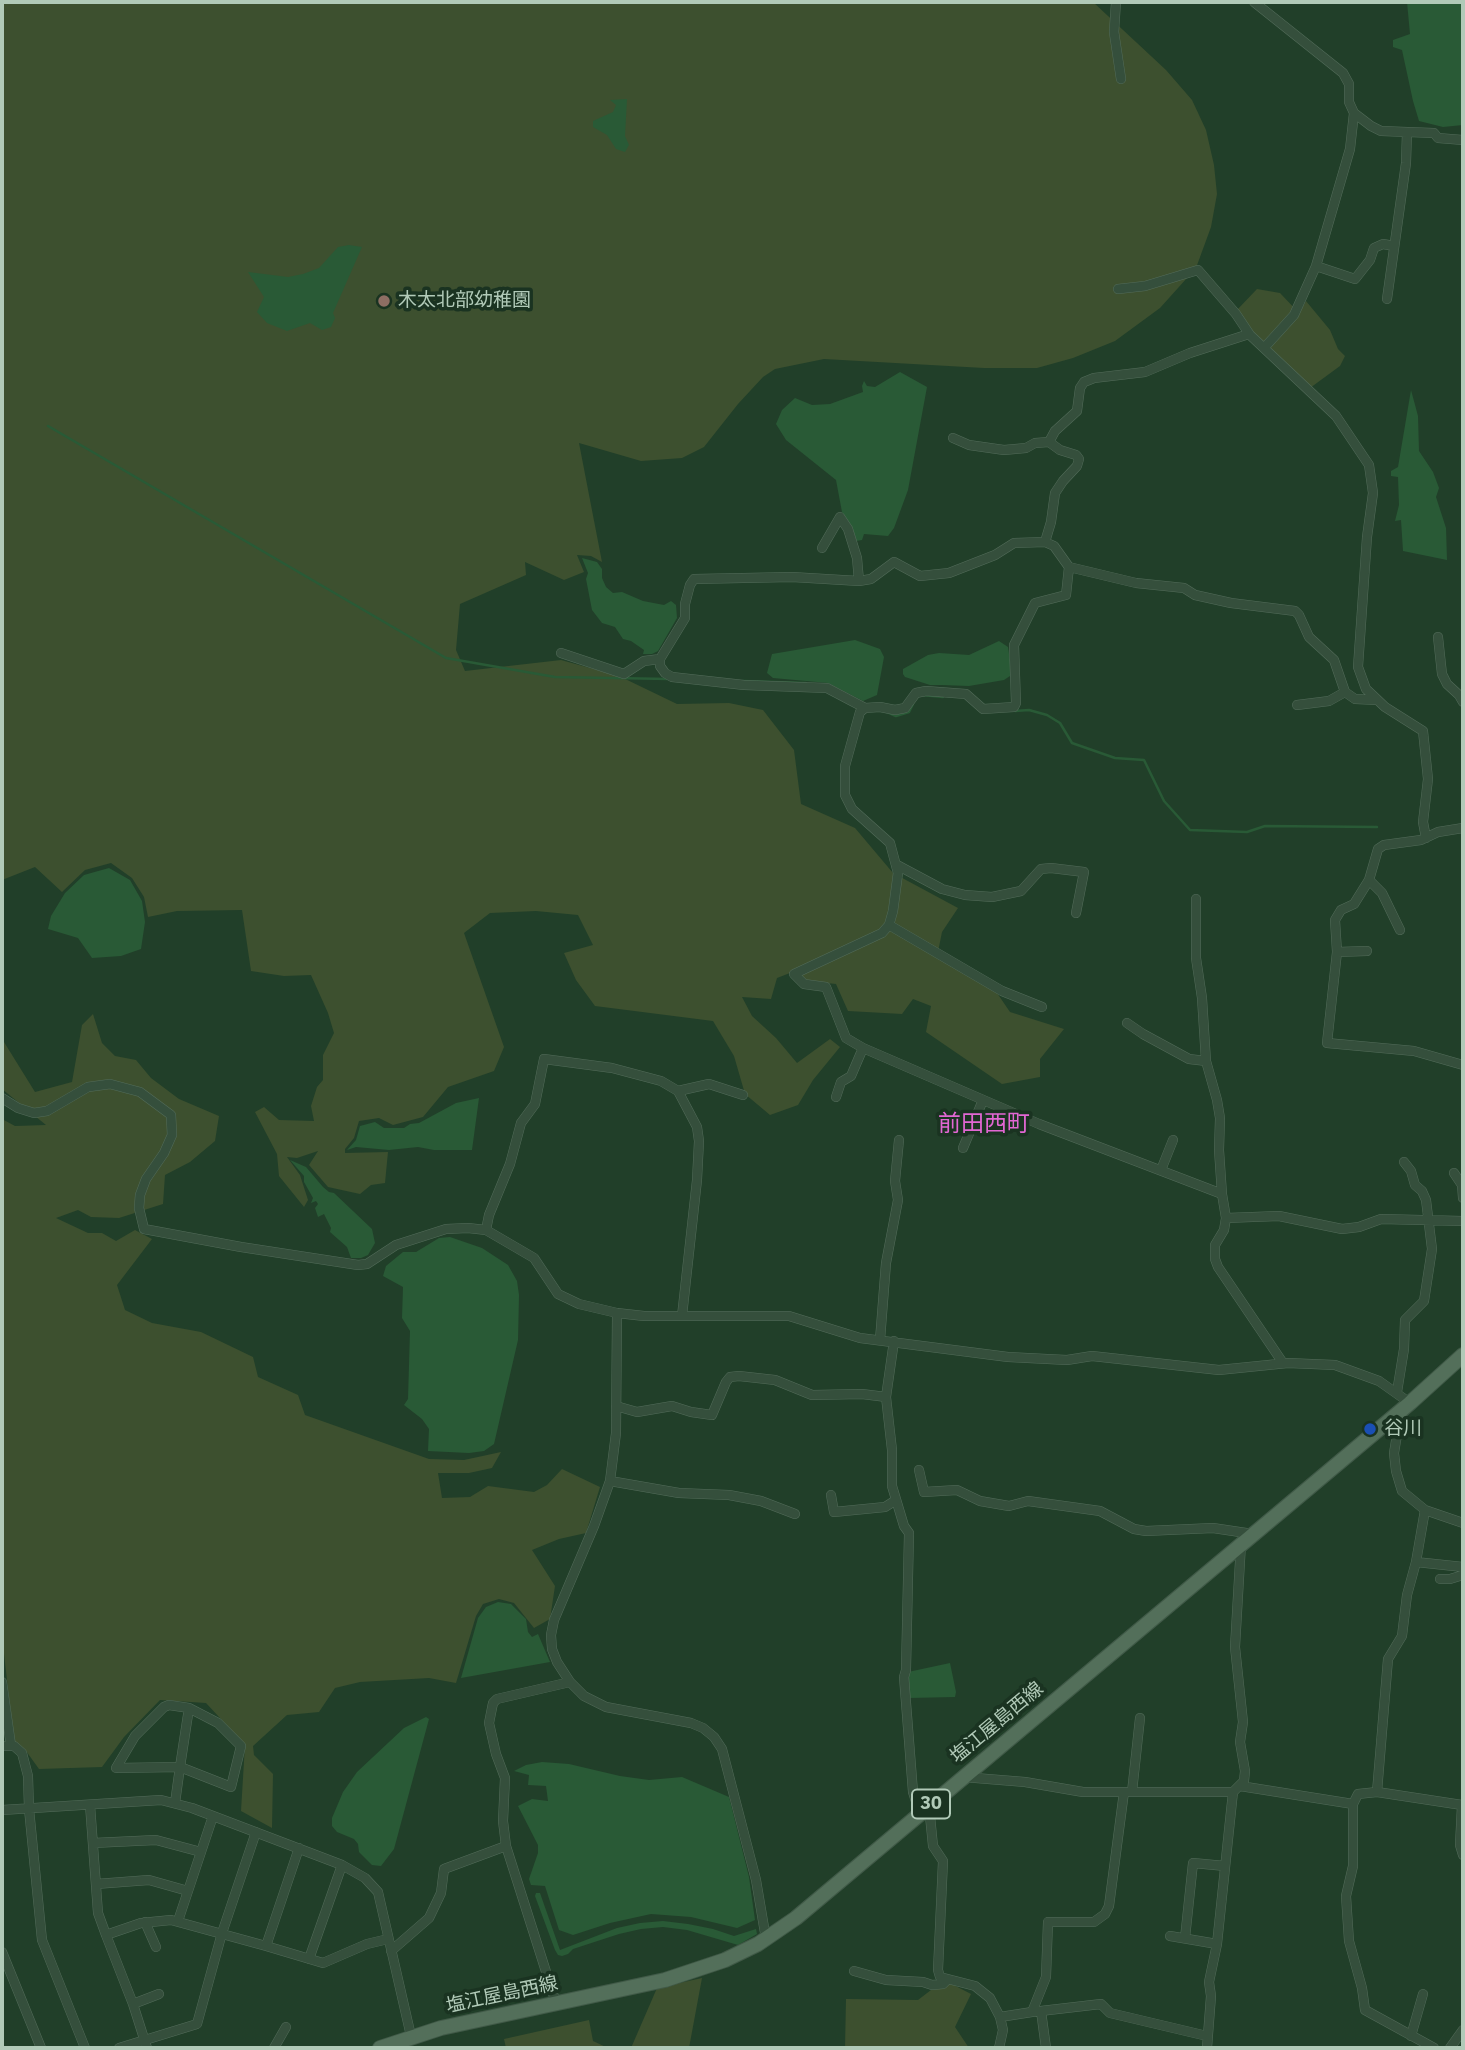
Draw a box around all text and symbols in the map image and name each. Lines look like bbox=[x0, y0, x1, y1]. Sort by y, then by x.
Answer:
place label: 木太北部幼稚園 bbox=[398, 290, 531, 312]
marker: 木太北部幼稚園 bbox=[376, 293, 392, 309]
district label: 前田西町 bbox=[938, 1110, 1030, 1138]
place label: 谷川 bbox=[1384, 1418, 1422, 1440]
marker: 谷川 bbox=[1362, 1421, 1378, 1437]
street label: 塩江屋島西線 bbox=[946, 1678, 1048, 1768]
road number: 30 bbox=[912, 1790, 950, 1818]
street label: 塩江屋島西線 bbox=[444, 1972, 560, 2018]

